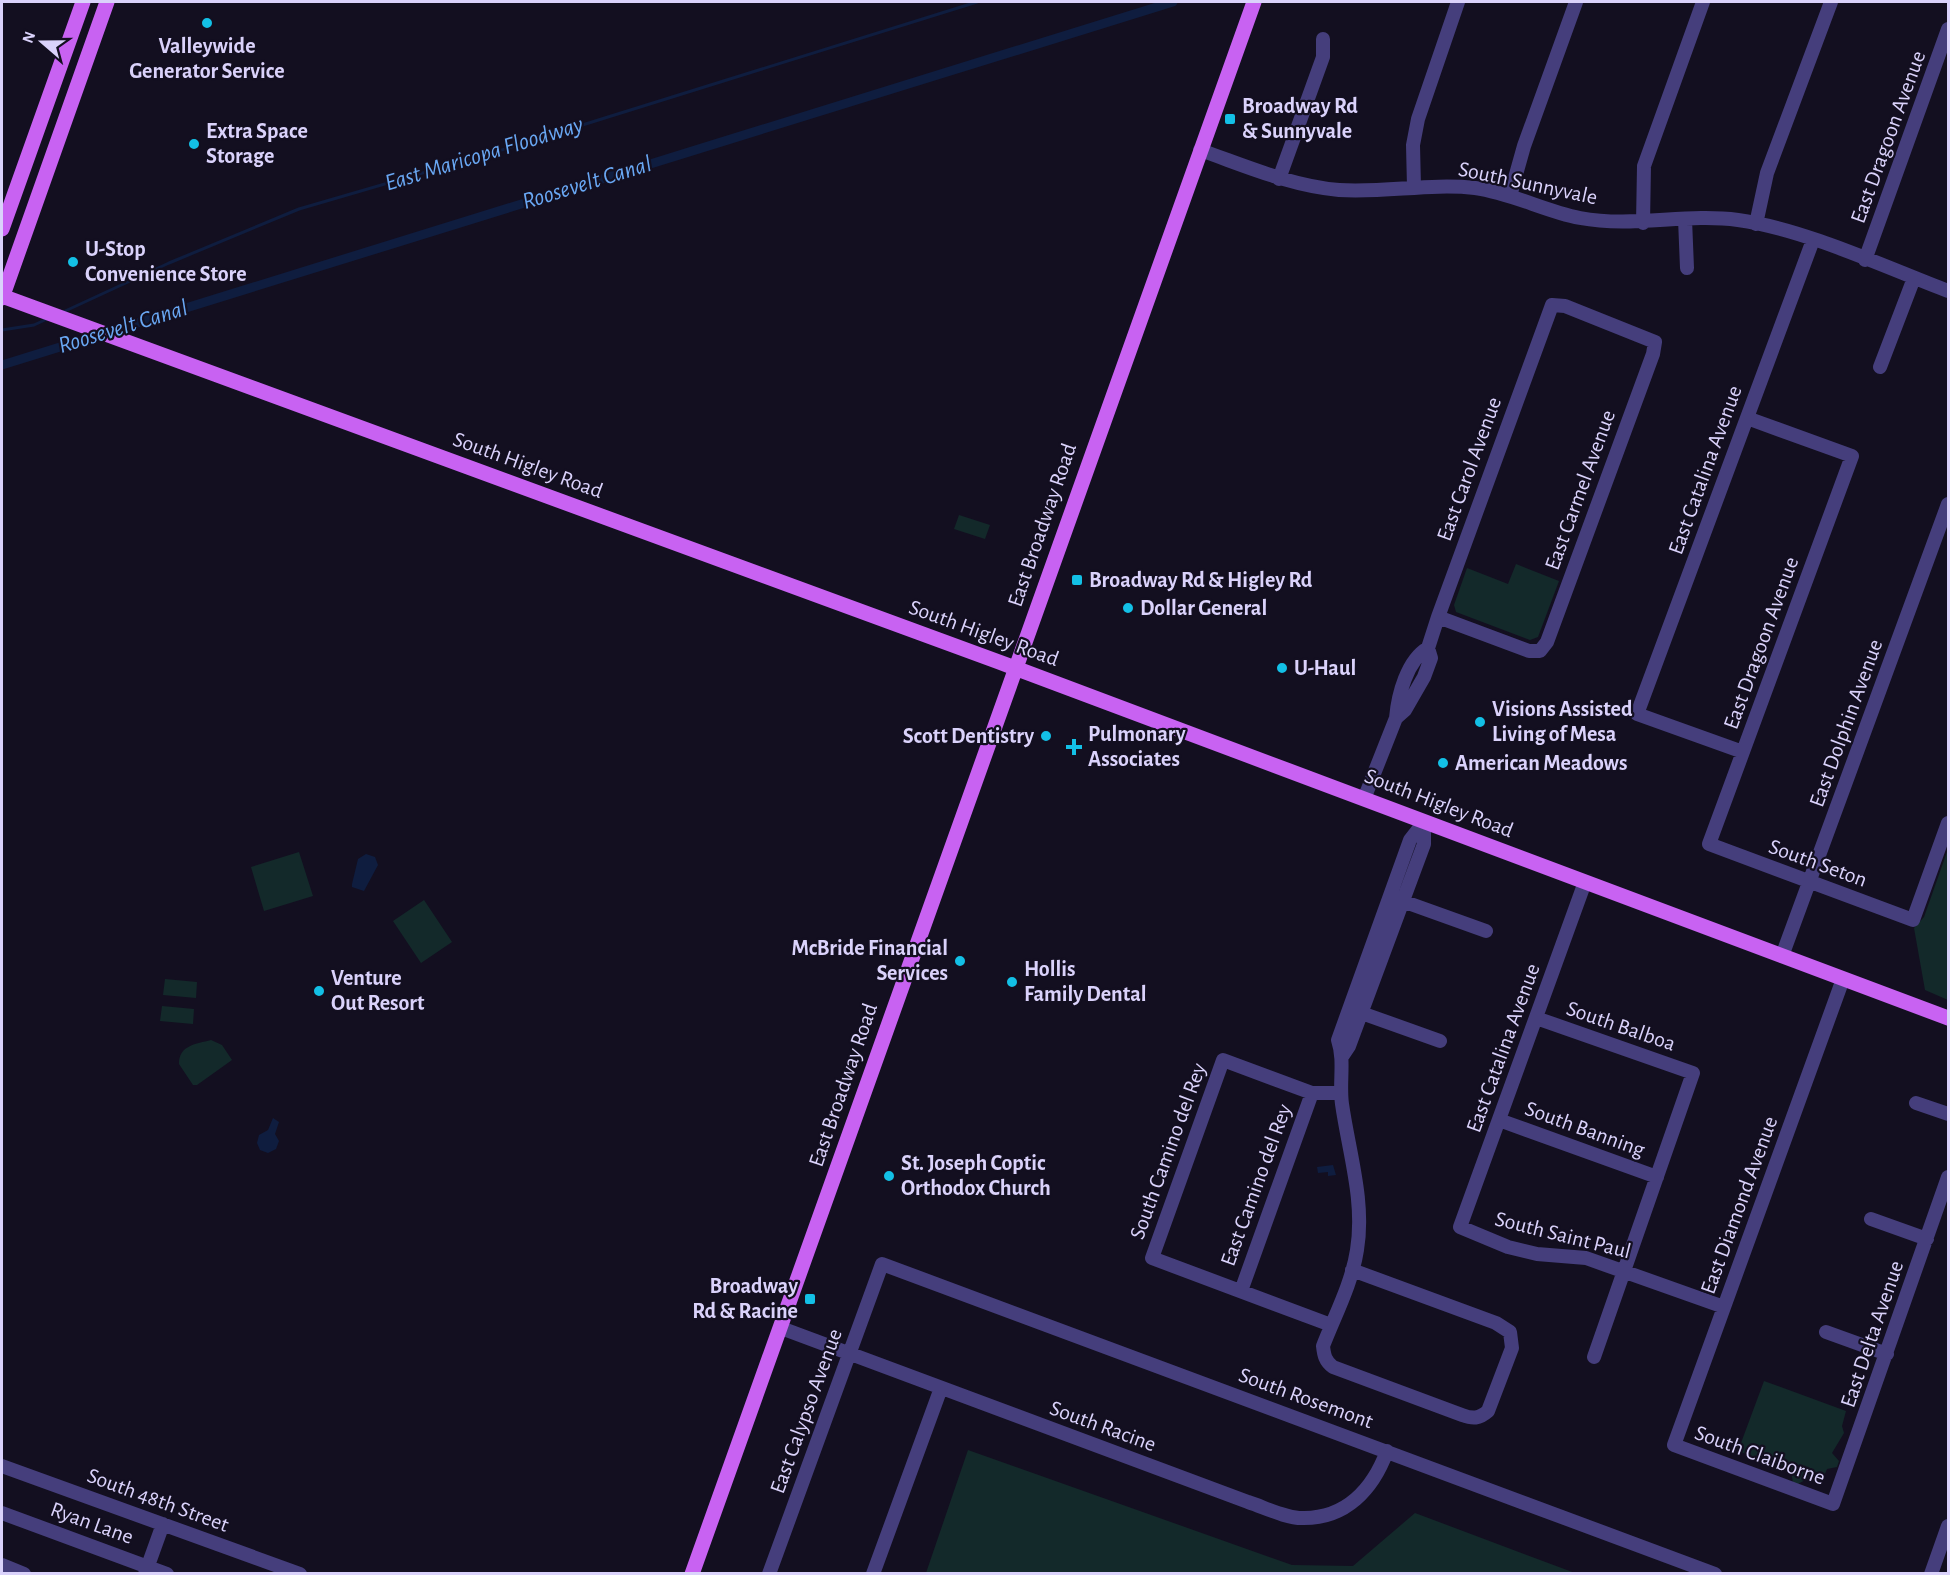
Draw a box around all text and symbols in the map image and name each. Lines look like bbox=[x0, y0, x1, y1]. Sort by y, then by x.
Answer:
north arrow bbox=[12, 12, 72, 72]
marker: Valleywide Generator Service bbox=[200, 16, 214, 30]
text: N bbox=[19, 29, 38, 45]
place label: Valleywide Generator Service bbox=[129, 35, 285, 82]
street label: East Dragoon Avenue bbox=[1847, 48, 1929, 226]
place label: Broadway Rd & Sunnyvale bbox=[1242, 95, 1358, 143]
water label: East Maricopa Floodway bbox=[382, 112, 586, 196]
marker: Broadway Rd & Sunnyvale bbox=[1223, 112, 1237, 126]
place label: Extra Space Storage bbox=[206, 120, 308, 167]
marker: Extra Space Storage bbox=[187, 137, 201, 151]
water label: Roosevelt Canal bbox=[519, 152, 655, 214]
street label: South Sunnyvale bbox=[1456, 158, 1600, 208]
place label: U-Stop Convenience Store bbox=[85, 238, 247, 285]
marker: U-Stop Convenience Store bbox=[66, 255, 80, 269]
water label: Roosevelt Canal bbox=[55, 296, 191, 358]
street label: East Catalina Avenue bbox=[1664, 383, 1746, 557]
street label: East Carol Avenue bbox=[1433, 394, 1505, 544]
street label: East Carmel Avenue bbox=[1541, 407, 1619, 573]
street label: South Higley Road bbox=[450, 428, 606, 502]
street label: East Broadway Road bbox=[1004, 440, 1080, 610]
street label: East Dragoon Avenue bbox=[1720, 554, 1802, 732]
place label: Broadway Rd & Higley Rd bbox=[1089, 569, 1313, 592]
marker: Broadway Rd & Higley Rd bbox=[1070, 573, 1084, 587]
street label: South Higley Road bbox=[906, 596, 1062, 670]
place label: Dollar General bbox=[1140, 597, 1267, 619]
marker: Dollar General bbox=[1121, 601, 1135, 615]
street label: East Dolphin Avenue bbox=[1805, 636, 1887, 810]
place label: U-Haul bbox=[1294, 657, 1356, 679]
marker: U-Haul bbox=[1275, 661, 1289, 675]
place label: Visions Assisted Living of Mesa bbox=[1492, 698, 1633, 745]
marker: Visions Assisted Living of Mesa bbox=[1473, 715, 1487, 729]
place label: Pulmonary Associates bbox=[1088, 723, 1186, 770]
place label: Scott Dentistry bbox=[903, 725, 1034, 748]
marker: Scott Dentistry bbox=[1039, 729, 1053, 743]
marker: Pulmonary Associates bbox=[1065, 738, 1083, 756]
place label: American Meadows bbox=[1455, 752, 1627, 774]
marker: American Meadows bbox=[1436, 756, 1450, 770]
street label: South Higley Road bbox=[1362, 765, 1516, 841]
street label: South Seton bbox=[1766, 835, 1870, 891]
place label: McBride Financial Services bbox=[792, 937, 948, 984]
marker: McBride Financial Services bbox=[953, 954, 967, 968]
place label: Hollis Family Dental bbox=[1024, 958, 1147, 1006]
street label: East Catalina Avenue bbox=[1462, 961, 1544, 1135]
place label: Venture Out Resort bbox=[331, 967, 425, 1014]
marker: Hollis Family Dental bbox=[1005, 975, 1019, 989]
marker: Venture Out Resort bbox=[312, 984, 326, 998]
street label: South Balboa bbox=[1564, 997, 1678, 1055]
street label: East Broadway Road bbox=[805, 1000, 881, 1170]
street label: South Camino del Rey bbox=[1126, 1059, 1210, 1242]
street label: South Banning bbox=[1522, 1097, 1648, 1161]
street label: East Camino del Rey bbox=[1216, 1100, 1296, 1269]
street label: East Diamond Avenue bbox=[1697, 1113, 1781, 1297]
place label: St. Joseph Coptic Orthodox Church bbox=[901, 1152, 1051, 1199]
marker: St. Joseph Coptic Orthodox Church bbox=[882, 1169, 896, 1183]
street label: South Saint Paul bbox=[1493, 1207, 1633, 1263]
street label: East Delta Avenue bbox=[1837, 1258, 1907, 1410]
place label: Broadway Rd & Racine bbox=[692, 1275, 798, 1322]
marker: Broadway Rd & Racine bbox=[803, 1292, 817, 1306]
street label: East Calypso Avenue bbox=[766, 1326, 846, 1496]
street label: South Rosemont bbox=[1236, 1364, 1376, 1432]
street label: South Racine bbox=[1047, 1397, 1159, 1455]
street label: South Claiborne bbox=[1692, 1421, 1828, 1489]
street label: South 48th Street bbox=[84, 1464, 232, 1536]
street label: Ryan Lane bbox=[48, 1498, 136, 1548]

